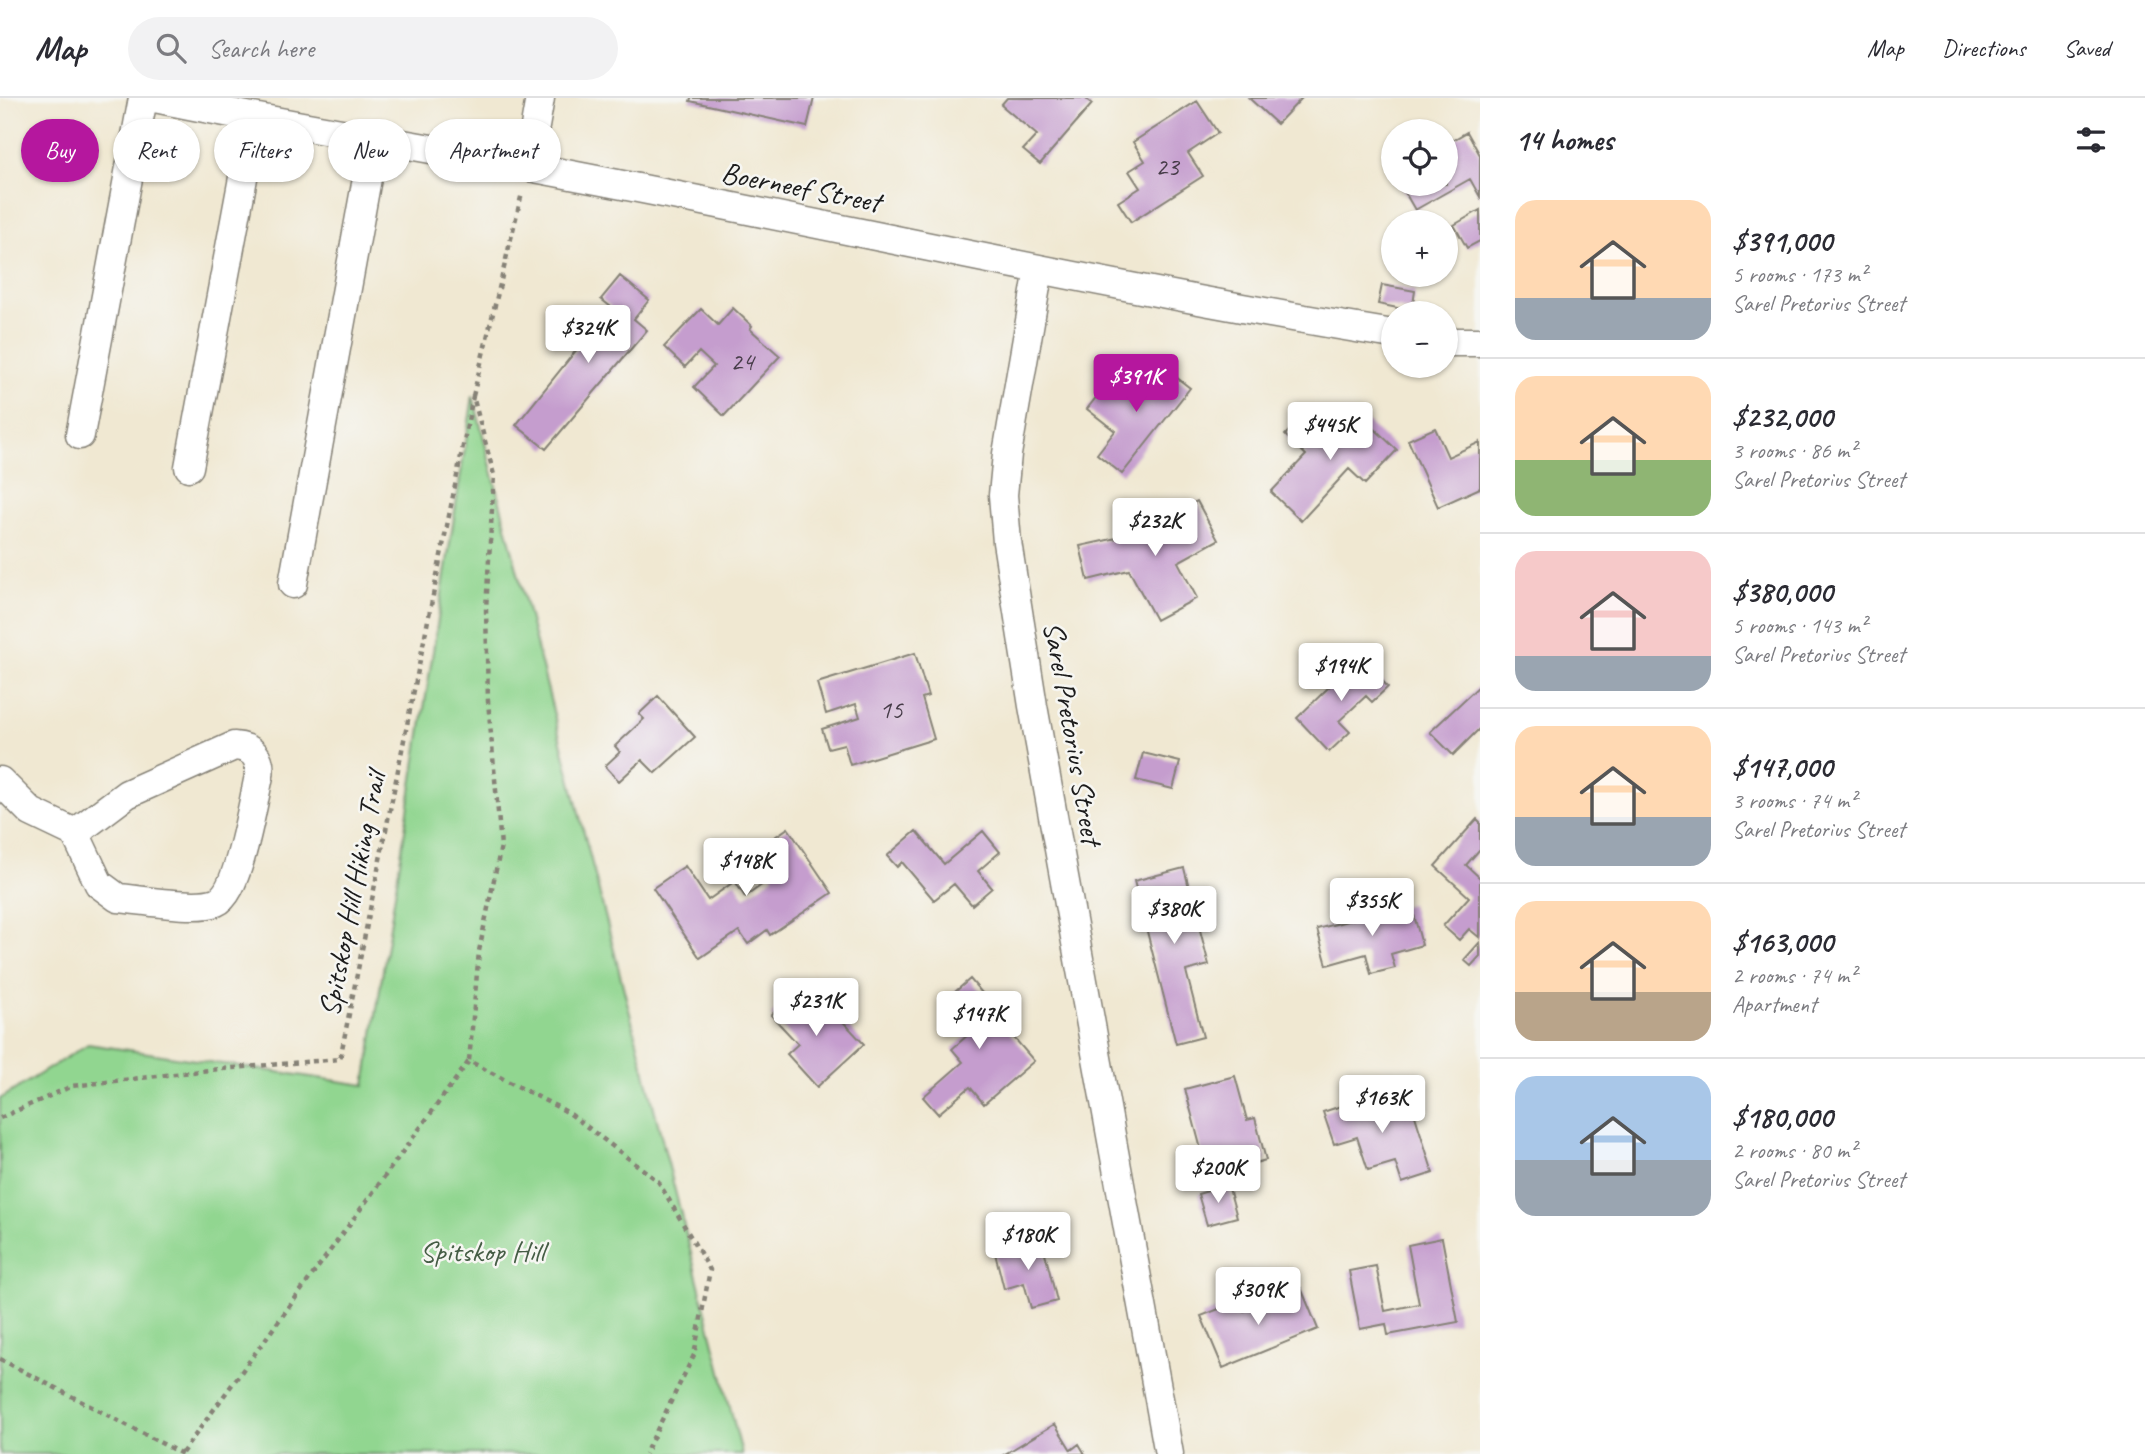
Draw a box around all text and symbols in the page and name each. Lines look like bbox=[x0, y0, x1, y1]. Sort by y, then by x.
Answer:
search box bbox=[128, 17, 618, 80]
text: Map bbox=[35, 27, 86, 69]
icon: search bbox=[152, 29, 190, 67]
text: Search here bbox=[208, 32, 314, 65]
text: Map bbox=[1867, 33, 1904, 63]
text: Directions bbox=[1942, 33, 2025, 63]
text: Saved bbox=[2063, 33, 2110, 63]
chip: Buy bbox=[21, 119, 99, 182]
chip: Rent bbox=[113, 119, 200, 182]
chip: Filters bbox=[214, 119, 314, 182]
chip: New bbox=[328, 119, 411, 182]
chip: Apartment bbox=[425, 119, 561, 182]
map controls bbox=[1381, 119, 1458, 378]
button: locate bbox=[1381, 119, 1458, 196]
text: 14 homes bbox=[1515, 121, 1613, 159]
icon: filters bbox=[2072, 121, 2110, 159]
house number: 23 bbox=[1155, 150, 1181, 183]
street label: Boerneef Street bbox=[718, 153, 888, 222]
button: + bbox=[1381, 210, 1458, 287]
text: $391,000 bbox=[1732, 222, 1832, 260]
icon: home bbox=[1571, 228, 1655, 312]
text: 5 rooms · 173 m² bbox=[1732, 260, 1867, 289]
text: Sarel Pretorius Street bbox=[1732, 289, 1905, 318]
button: − bbox=[1381, 301, 1458, 378]
pin: $324K bbox=[539, 306, 637, 365]
text: $324K bbox=[561, 313, 615, 342]
house number: 24 bbox=[730, 345, 756, 378]
pin: $391K bbox=[1087, 354, 1185, 414]
text: $391K bbox=[1110, 362, 1162, 391]
text: $232,000 bbox=[1732, 398, 1832, 436]
pin: $445K bbox=[1281, 402, 1379, 462]
icon: home bbox=[1571, 404, 1655, 488]
text: $445K bbox=[1304, 410, 1356, 439]
text: 3 rooms · 86 m² bbox=[1732, 436, 1856, 465]
text: Sarel Pretorius Street bbox=[1732, 465, 1905, 494]
pin: $232K bbox=[1106, 498, 1204, 558]
text: $232K bbox=[1128, 506, 1182, 535]
text: $380,000 bbox=[1732, 573, 1832, 611]
icon: home bbox=[1571, 579, 1655, 663]
text: 5 rooms · 143 m² bbox=[1732, 611, 1867, 640]
street label: Sarel Pretorius Street bbox=[1035, 619, 1112, 851]
text: Sarel Pretorius Street bbox=[1732, 640, 1905, 669]
pin: $194K bbox=[1292, 644, 1390, 703]
text: $194K bbox=[1315, 651, 1367, 680]
house number: 15 bbox=[879, 693, 904, 726]
text: $147,000 bbox=[1732, 748, 1832, 786]
icon: home bbox=[1571, 754, 1655, 838]
street label: Spitskop Hill Hiking Trail bbox=[310, 764, 395, 1019]
text: 3 rooms · 74 m² bbox=[1732, 786, 1856, 815]
text: Sarel Pretorius Street bbox=[1732, 815, 1905, 844]
pin: $148K bbox=[697, 838, 795, 898]
text: $148K bbox=[719, 846, 773, 875]
pin: $355K bbox=[1323, 878, 1421, 938]
pin: $380K bbox=[1125, 886, 1223, 946]
text: $355K bbox=[1346, 886, 1398, 915]
text: $380K bbox=[1147, 894, 1201, 923]
text: $163,000 bbox=[1732, 923, 1833, 961]
icon: home bbox=[1571, 929, 1655, 1013]
text: 2 rooms · 74 m² bbox=[1732, 961, 1856, 990]
pin: $231K bbox=[767, 978, 865, 1038]
text: $231K bbox=[789, 986, 843, 1015]
text: Apartment bbox=[1732, 990, 1817, 1019]
pin: $147K bbox=[930, 992, 1028, 1051]
text: $147K bbox=[953, 999, 1006, 1028]
pin: $163K bbox=[1333, 1076, 1431, 1135]
text: $163K bbox=[1355, 1083, 1409, 1112]
text: $180,000 bbox=[1732, 1098, 1832, 1136]
icon: home bbox=[1571, 1104, 1655, 1188]
text: 2 rooms · 80 m² bbox=[1732, 1136, 1856, 1165]
pin: $200K bbox=[1169, 1146, 1267, 1205]
text: $200K bbox=[1191, 1153, 1245, 1182]
text: Sarel Pretorius Street bbox=[1732, 1165, 1905, 1194]
pin: $180K bbox=[979, 1212, 1077, 1272]
text: $180K bbox=[1001, 1220, 1055, 1249]
park label: Spitskop Hill bbox=[420, 1232, 549, 1270]
pin: $309K bbox=[1209, 1268, 1307, 1327]
text: $309K bbox=[1232, 1275, 1284, 1304]

